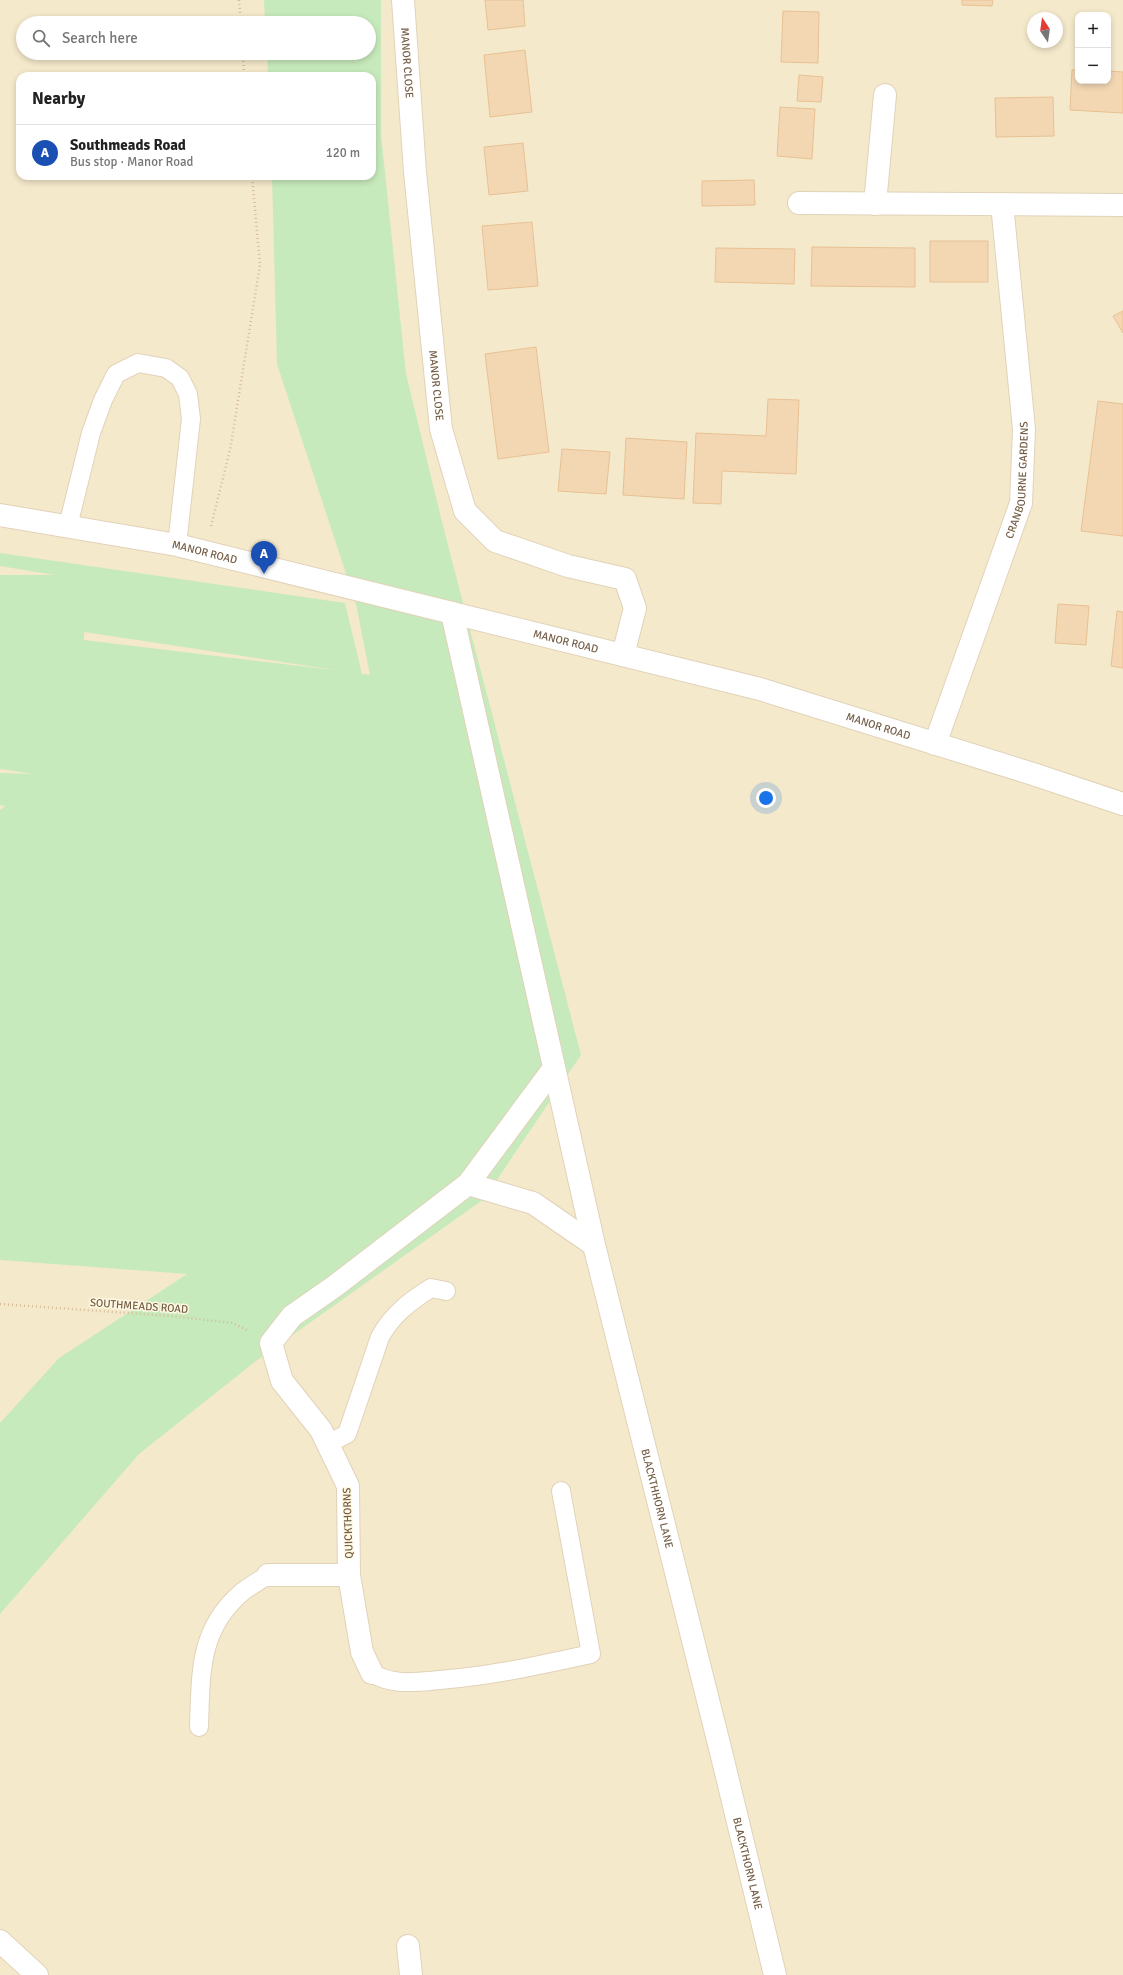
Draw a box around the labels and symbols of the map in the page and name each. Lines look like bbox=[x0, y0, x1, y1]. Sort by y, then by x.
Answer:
north arrow bbox=[1027, 12, 1063, 48]
street label: MANOR CLOSE bbox=[398, 27, 416, 99]
street label: MANOR CLOSE bbox=[427, 349, 447, 422]
street label: CRANBOURNE GARDENS bbox=[1002, 421, 1031, 540]
street label: MANOR ROAD bbox=[171, 538, 239, 566]
pin: A bbox=[251, 541, 277, 574]
street label: MANOR ROAD bbox=[532, 627, 600, 655]
street label: MANOR ROAD bbox=[845, 710, 912, 742]
your location bbox=[756, 788, 776, 808]
street label: SOUTHMEADS ROAD bbox=[89, 1296, 189, 1316]
street label: BLACKTHHORN LANE bbox=[639, 1447, 676, 1550]
street label: QUICKTHORNS bbox=[340, 1487, 356, 1559]
street label: BLACKTHORN LANE bbox=[730, 1816, 765, 1911]

